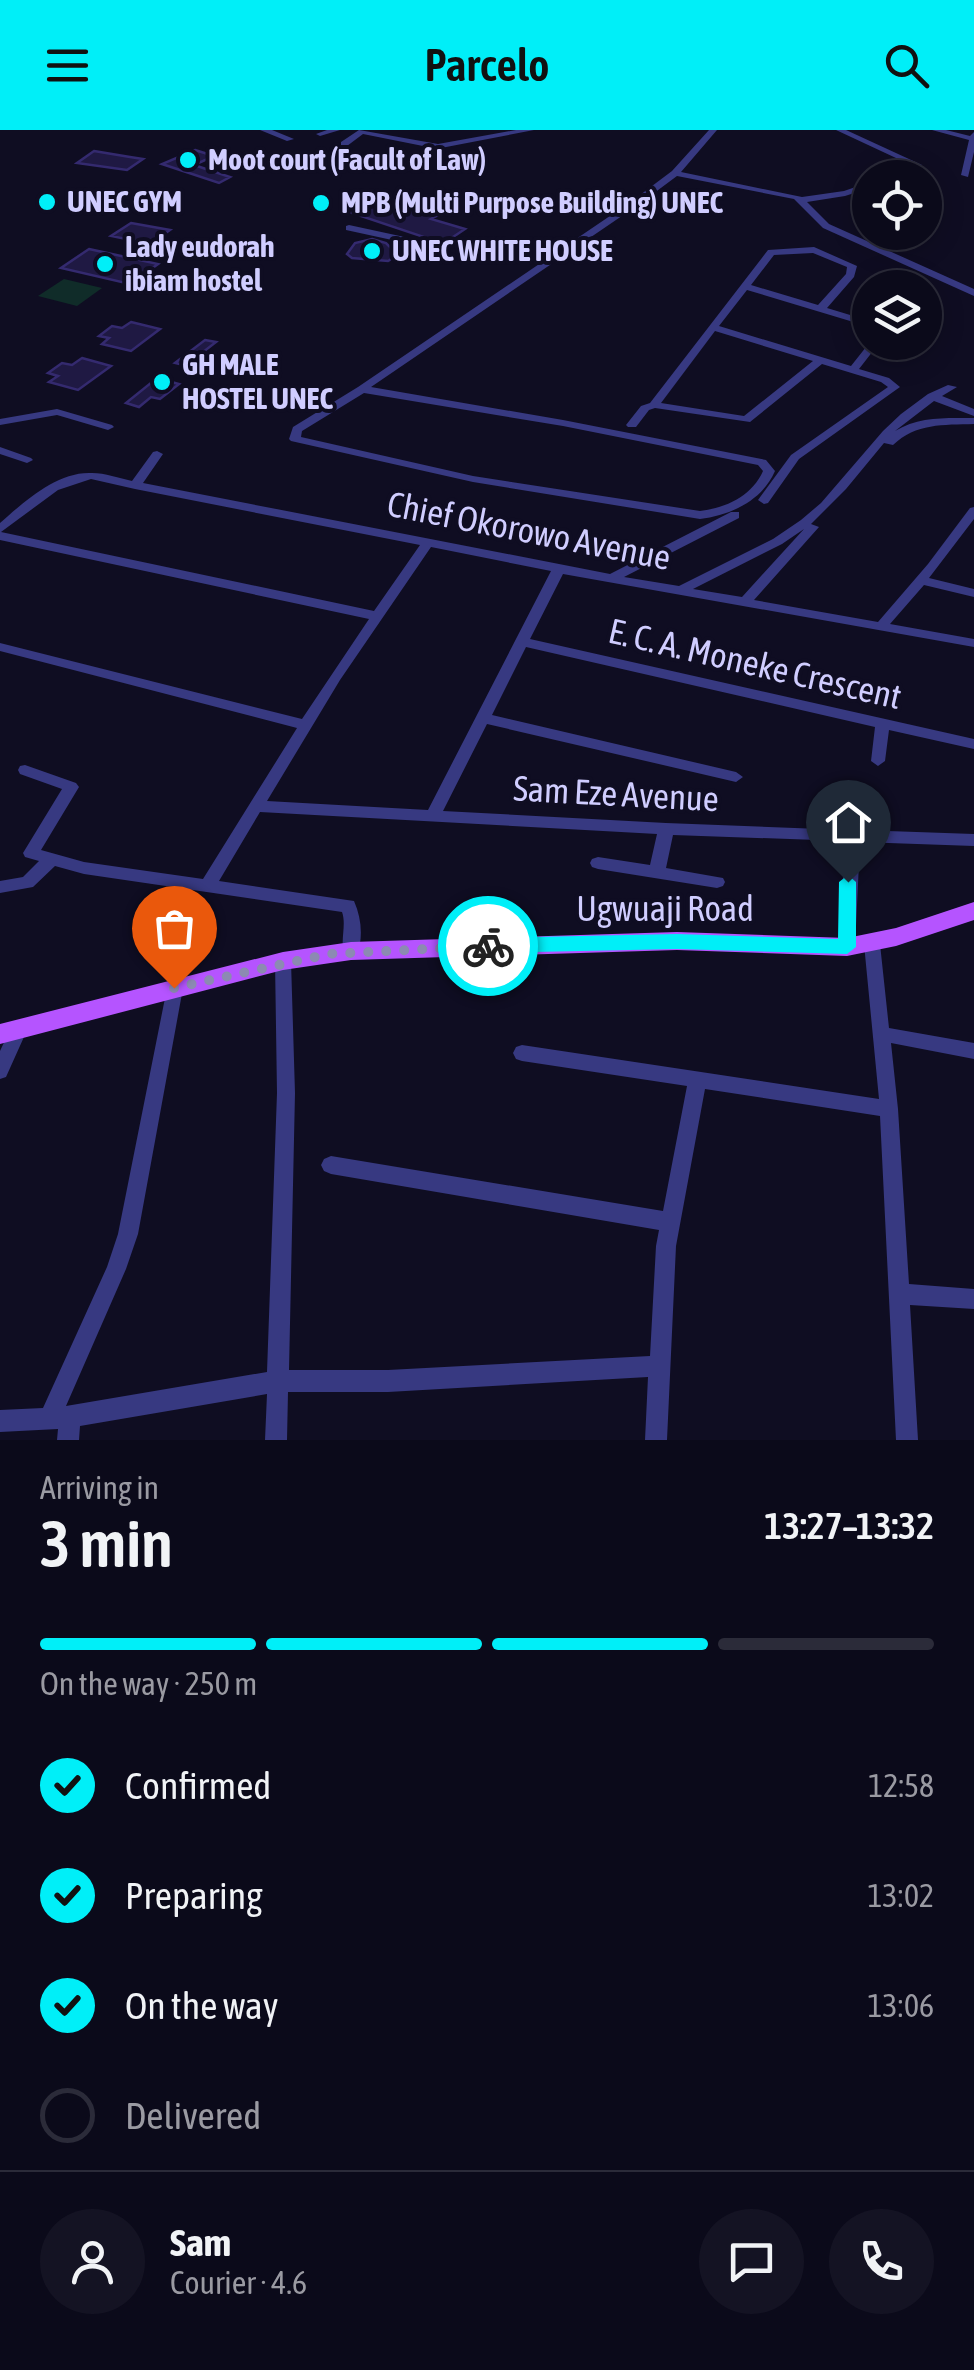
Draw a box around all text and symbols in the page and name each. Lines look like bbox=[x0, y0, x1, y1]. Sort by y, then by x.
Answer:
icon: menu bbox=[40, 38, 95, 93]
icon: search bbox=[879, 38, 934, 93]
text: Parcelo bbox=[424, 39, 550, 91]
place label: Moot court (Facult of Law) bbox=[208, 142, 486, 176]
marker: Moot court (Facult of Law) bbox=[177, 149, 199, 171]
map controls bbox=[852, 160, 942, 360]
button: locate bbox=[852, 160, 942, 250]
place label: UNEC GYM bbox=[67, 184, 182, 218]
place label: MPB (Multi Purpose Building) UNEC bbox=[341, 185, 724, 219]
marker: UNEC GYM bbox=[36, 191, 58, 213]
marker: MPB (Multi Purpose Building) UNEC bbox=[310, 192, 332, 214]
place label: Lady eudorah ibiam hostel bbox=[125, 229, 274, 297]
place label: UNEC WHITE HOUSE bbox=[392, 233, 613, 267]
marker: UNEC WHITE HOUSE bbox=[361, 240, 383, 262]
marker: Lady eudorah ibiam hostel bbox=[94, 253, 116, 275]
button: layers bbox=[852, 270, 942, 360]
place label: GH MALE HOSTEL UNEC bbox=[182, 347, 333, 415]
marker: GH MALE HOSTEL UNEC bbox=[151, 371, 173, 393]
street label: Chief Okorowo Avenue bbox=[384, 483, 674, 577]
street label: E. C. A. Moneke Crescent bbox=[605, 610, 906, 716]
street label: Sam Eze Avenue bbox=[512, 768, 720, 818]
pin bbox=[806, 780, 891, 883]
icon: home bbox=[821, 795, 876, 850]
pin bbox=[132, 886, 217, 989]
street label: Ugwuaji Road bbox=[576, 888, 754, 928]
courier bbox=[438, 896, 538, 996]
icon: bag bbox=[147, 901, 202, 956]
icon: bike bbox=[461, 919, 516, 974]
text: Arriving in bbox=[40, 1469, 159, 1506]
text: 13:27–13:32 bbox=[764, 1504, 934, 1547]
text: 3 min bbox=[40, 1506, 173, 1581]
text: On the way · 250 m bbox=[40, 1665, 257, 1702]
icon: check bbox=[40, 1758, 95, 1813]
text: Confirmed bbox=[125, 1764, 271, 1807]
text: 12:58 bbox=[868, 1767, 934, 1804]
icon: check bbox=[40, 1868, 95, 1923]
text: Preparing bbox=[125, 1874, 263, 1917]
text: 13:02 bbox=[868, 1877, 934, 1914]
icon: check bbox=[40, 1978, 95, 2033]
text: On the way bbox=[125, 1984, 278, 2027]
text: 13:06 bbox=[868, 1987, 934, 2024]
text: Delivered bbox=[125, 2094, 261, 2137]
button: person bbox=[40, 2209, 145, 2314]
button: chat bbox=[699, 2209, 804, 2314]
button: phone bbox=[829, 2209, 934, 2314]
text: Sam bbox=[170, 2221, 231, 2264]
text: Courier · 4.6 bbox=[170, 2264, 307, 2301]

